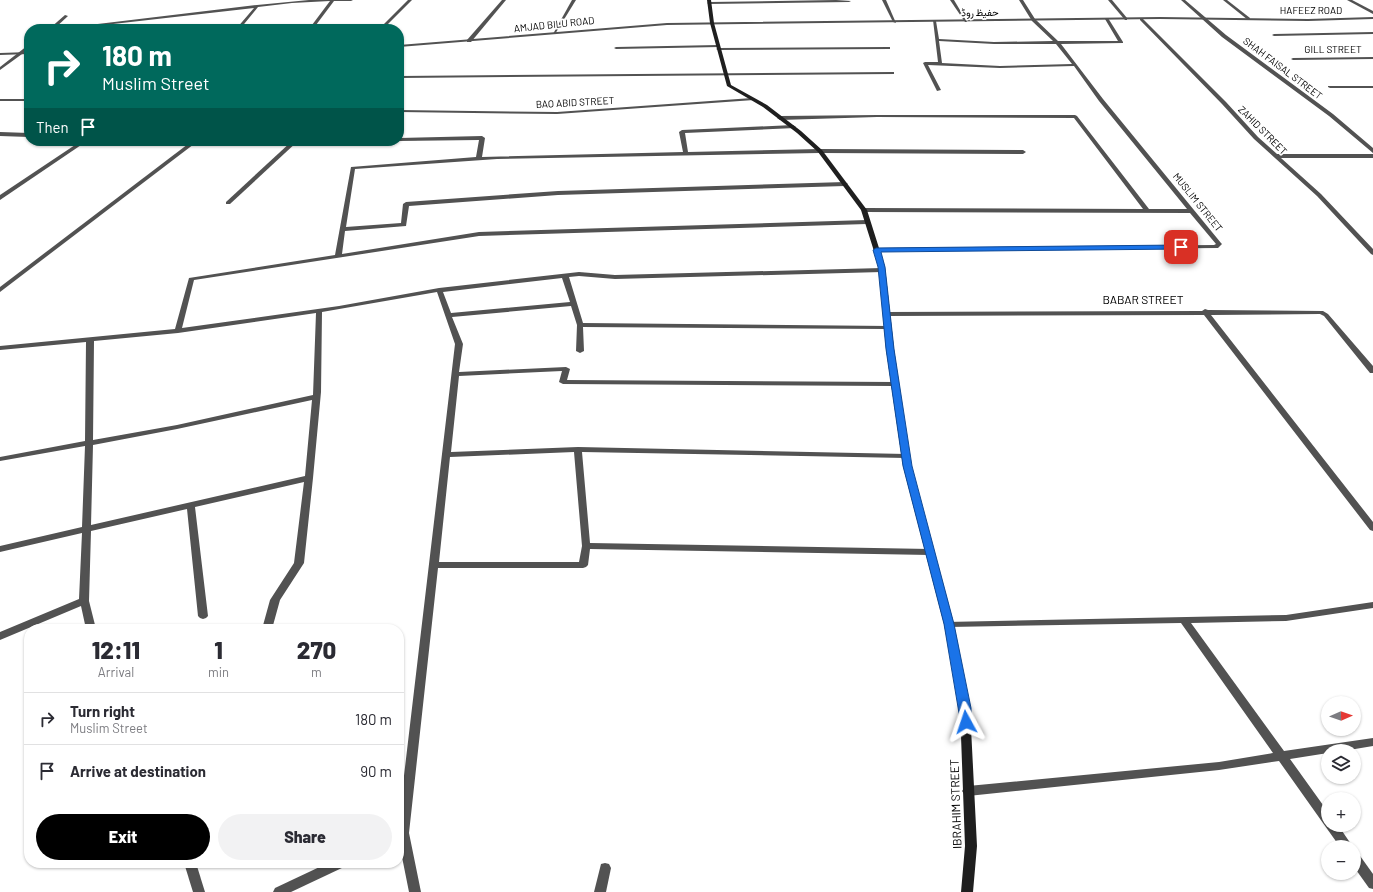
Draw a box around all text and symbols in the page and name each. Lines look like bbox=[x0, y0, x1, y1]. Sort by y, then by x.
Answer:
street label: HAFEEZ ROAD bbox=[1280, 4, 1342, 16]
street label: حفیظ روڈ bbox=[961, 6, 999, 19]
street label: AMJAD BILU ROAD bbox=[513, 14, 595, 34]
street label: SHAH FAISAL STREET bbox=[1241, 34, 1325, 102]
text: 180 m bbox=[102, 38, 172, 72]
icon: right bbox=[36, 40, 88, 92]
street label: GILL STREET bbox=[1304, 43, 1362, 55]
text: Muslim Street bbox=[102, 72, 210, 94]
street label: BAO ABID STREET bbox=[535, 94, 615, 110]
street label: ZAHID STREET bbox=[1236, 103, 1290, 157]
icon: arrive bbox=[77, 116, 99, 138]
text: Then bbox=[36, 118, 69, 136]
street label: MUSLIM STREET bbox=[1171, 170, 1226, 234]
pin bbox=[1164, 230, 1198, 264]
icon: arrive bbox=[1170, 236, 1192, 258]
street label: BABAR STREET bbox=[1102, 292, 1184, 306]
text: 12:11 bbox=[92, 635, 140, 664]
text: 1 bbox=[214, 635, 223, 664]
text: 270 bbox=[297, 635, 336, 664]
text: Arrival bbox=[98, 664, 134, 680]
text: min bbox=[208, 664, 229, 680]
text: m bbox=[311, 664, 322, 680]
north arrow bbox=[1321, 696, 1361, 736]
map controls bbox=[1321, 696, 1361, 880]
position arrow bbox=[945, 701, 987, 743]
text: Turn right bbox=[70, 702, 135, 720]
icon: right bbox=[36, 708, 58, 730]
text: 180 m bbox=[355, 710, 392, 728]
text: Muslim Street bbox=[70, 720, 148, 736]
button: layers bbox=[1321, 744, 1361, 784]
street label: IBRAHIM STREET bbox=[946, 759, 964, 849]
icon: arrive bbox=[36, 760, 58, 782]
text: Arrive at destination bbox=[70, 762, 206, 780]
text: 90 m bbox=[360, 762, 392, 780]
button: + bbox=[1321, 792, 1361, 832]
button: Exit bbox=[36, 814, 210, 860]
button: Share bbox=[218, 814, 392, 860]
button: − bbox=[1321, 840, 1361, 880]

